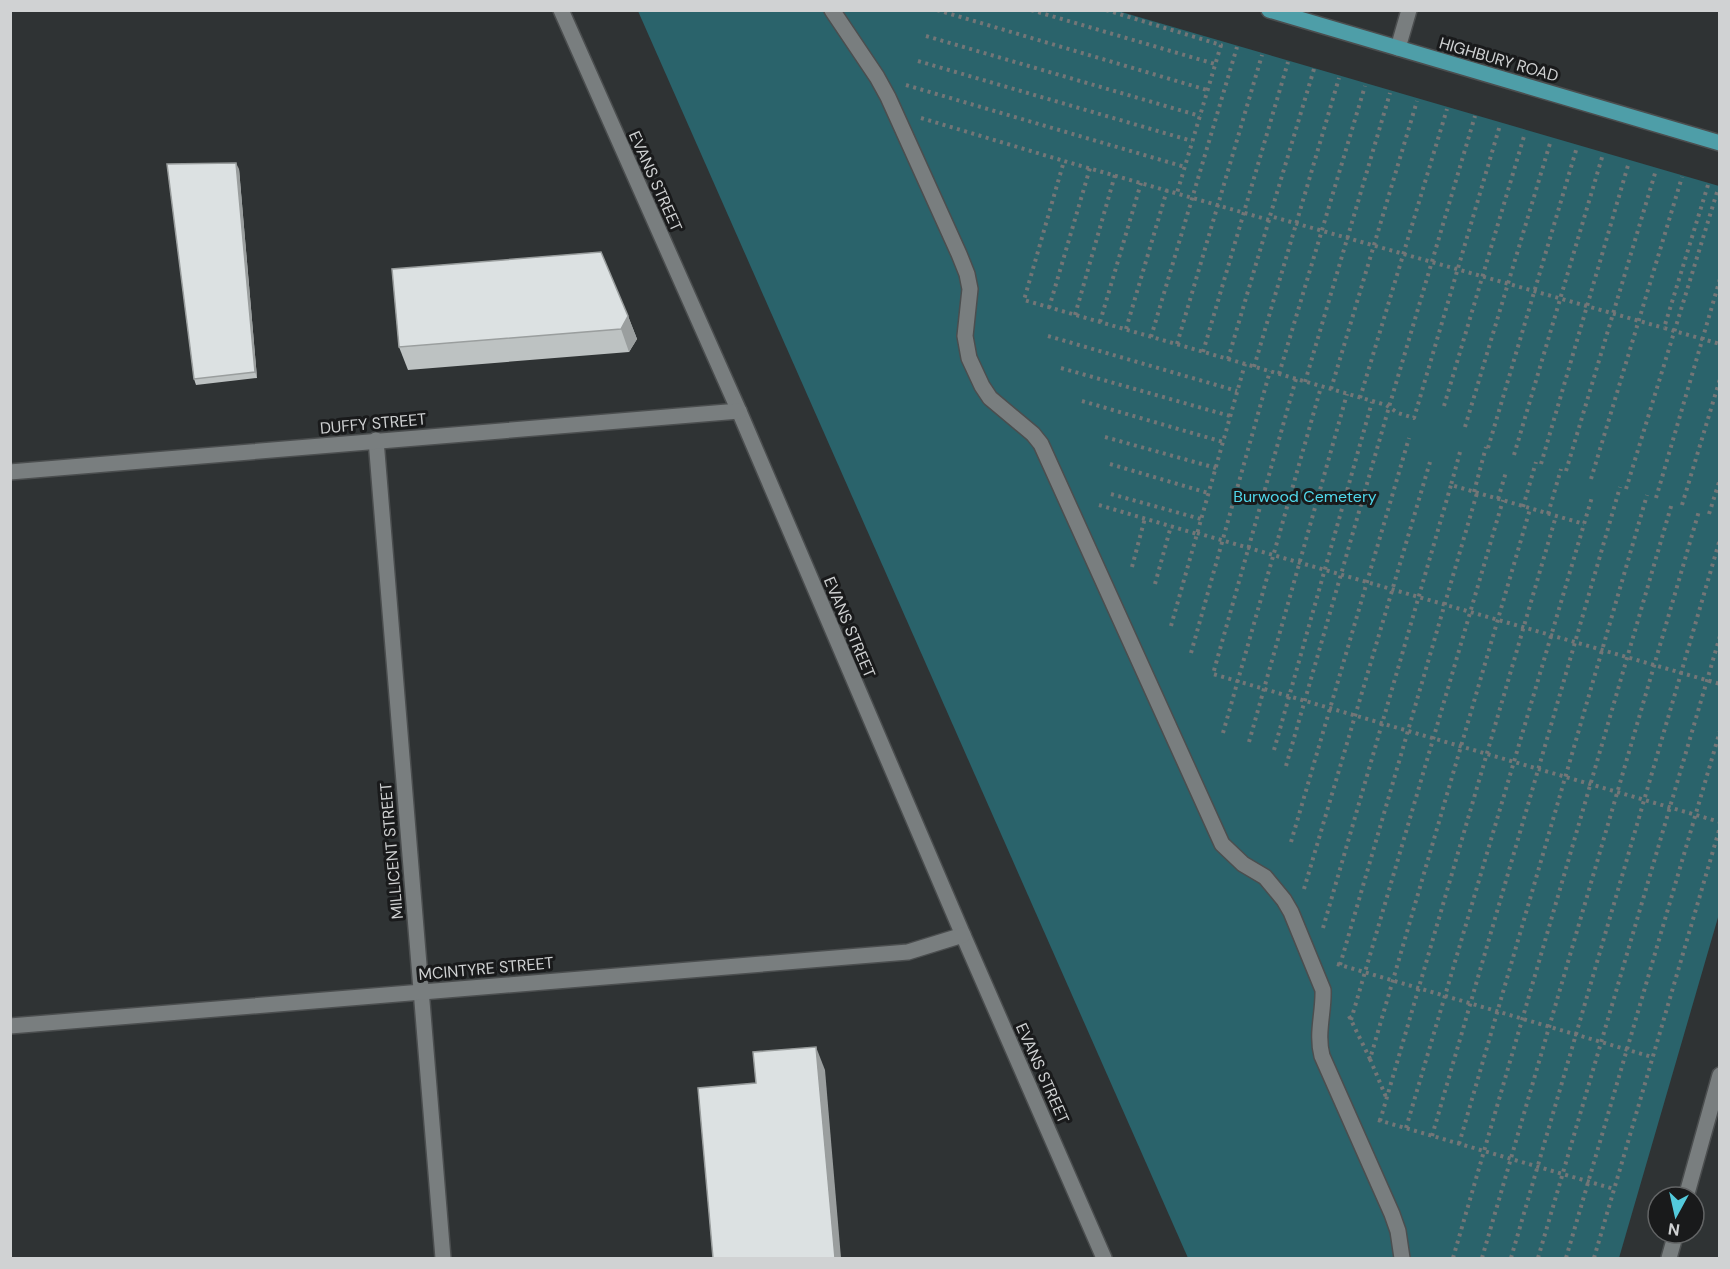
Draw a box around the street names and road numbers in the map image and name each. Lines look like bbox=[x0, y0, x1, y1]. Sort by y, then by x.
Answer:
street label: HIGHBURY ROAD bbox=[1437, 32, 1561, 87]
street label: EVANS STREET bbox=[624, 128, 687, 235]
street label: DUFFY STREET bbox=[319, 408, 427, 439]
street label: EVANS STREET bbox=[819, 573, 880, 681]
street label: MILLICENT STREET bbox=[375, 782, 408, 920]
street label: MCINTYRE STREET bbox=[418, 952, 554, 985]
street label: EVANS STREET bbox=[1011, 1020, 1074, 1127]

